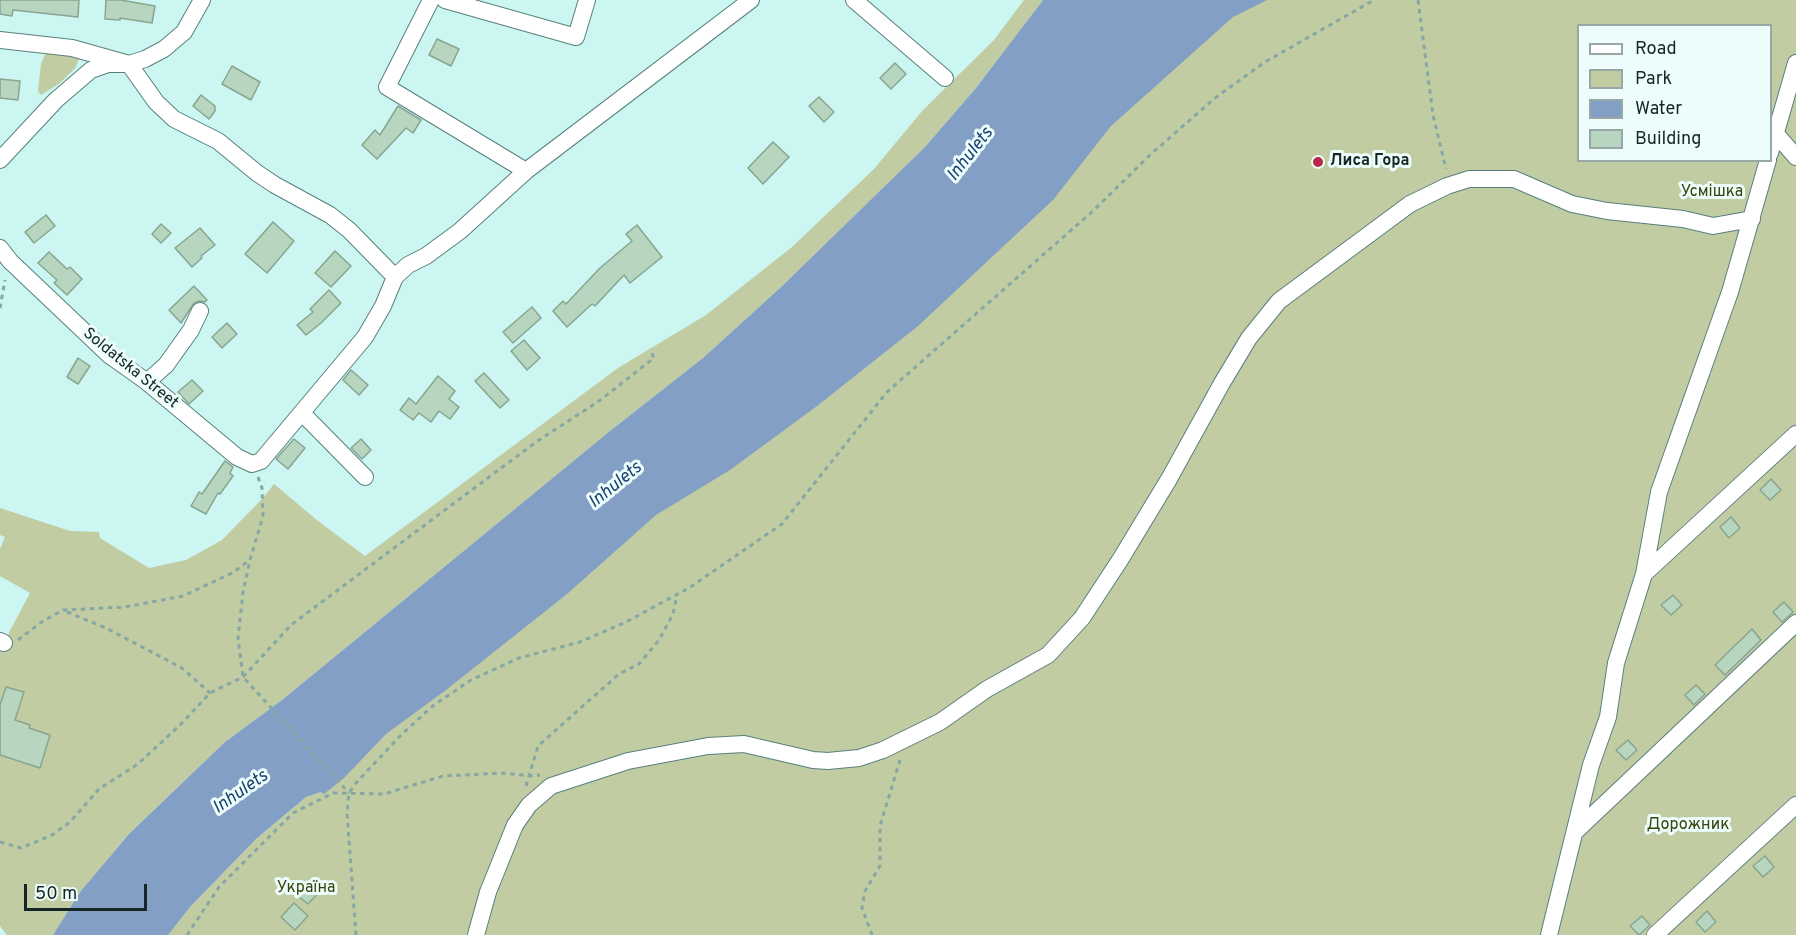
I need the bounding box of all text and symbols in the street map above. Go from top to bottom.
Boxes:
legend [1577,24,1772,162]
text: Road [1635,38,1677,61]
text: Park [1635,68,1672,91]
text: Water [1635,98,1682,121]
water label: Inhulets [943,124,999,186]
text: Building [1635,128,1701,151]
place label: Лиса Гора [1330,152,1409,172]
marker: Лиса Гора [1311,155,1325,169]
park label: Усмішка [1681,183,1743,203]
street label: Soldatska Street [78,325,182,413]
water label: Inhulets [585,458,647,514]
water label: Inhulets [209,766,273,820]
park label: Дорожник [1647,816,1729,836]
scale bar [27,872,150,910]
park label: Україна [277,879,335,899]
text: 50 m [35,883,77,906]

